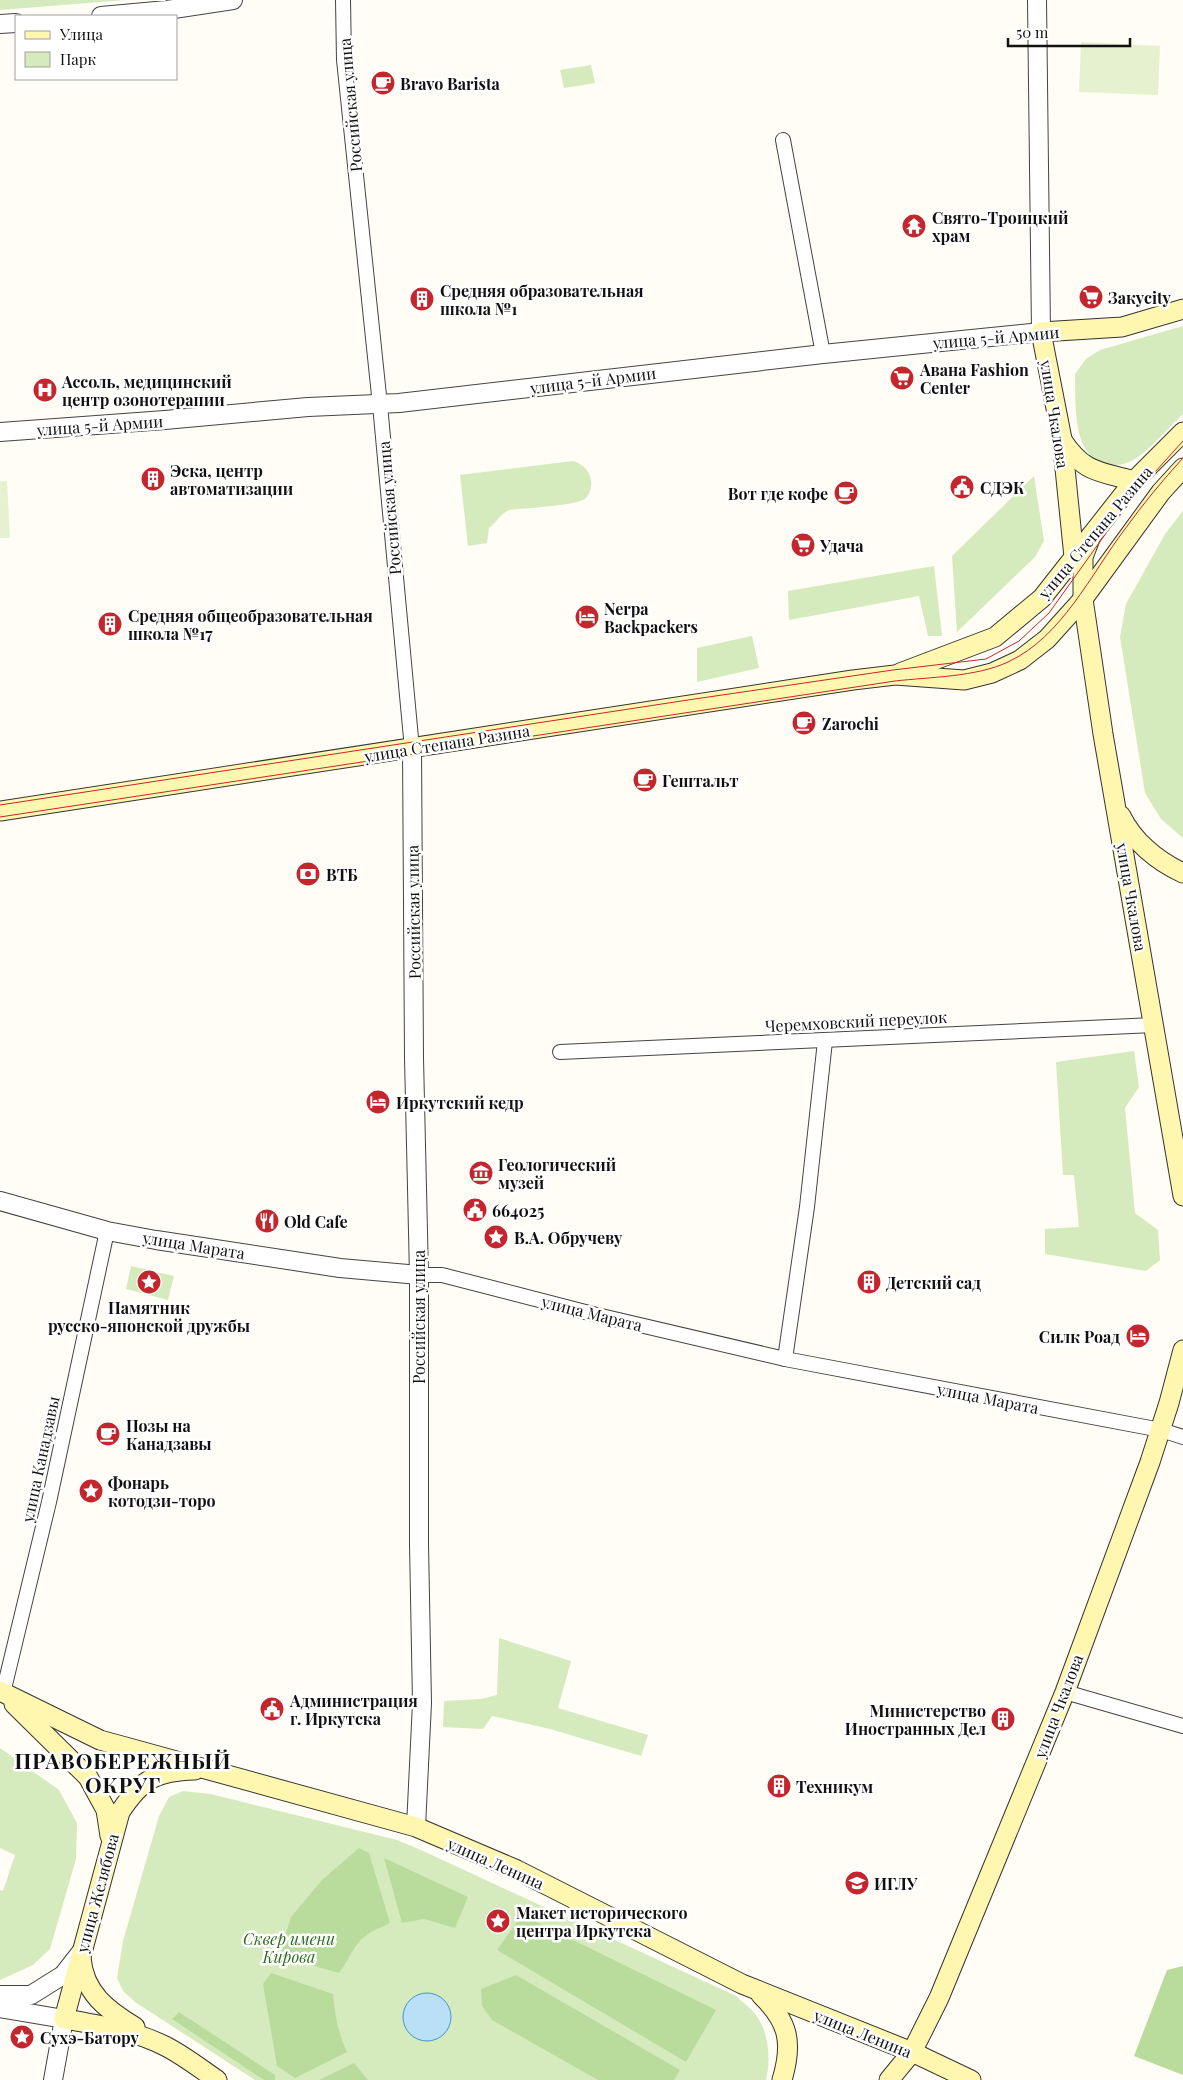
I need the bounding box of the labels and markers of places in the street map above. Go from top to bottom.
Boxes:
cafe icon: Bravo Barista [370,70,396,96]
place label: Bravo Barista [400,73,501,94]
place label: Свято-Троицкий храм [932,207,1069,246]
temple icon: Свято-Троицкий храм [901,213,927,239]
place label: Средняя образовательная школа №1 [440,280,644,319]
supermarket icon: Закуcity [1078,284,1104,310]
building icon: Средняя образовательная школа №1 [409,286,435,312]
place label: Закуcity [1108,287,1172,308]
place label: Авана Fashion Center [919,359,1029,398]
supermarket icon: Авана Fashion Center [889,365,915,391]
place label: Ассоль, медицинский центр озонотерапии [61,371,232,410]
hospital icon: Ассоль, медицинский центр озонотерапии [32,377,58,403]
place label: Эска, центр автоматизации [170,460,294,499]
building icon: Эска, центр автоматизации [140,466,166,492]
public building icon: СДЭК [949,474,975,500]
place label: СДЭК [980,477,1025,498]
cafe icon: Вот где кофе [833,480,859,506]
place label: Вот где кофе [728,483,828,504]
supermarket icon: Удача [790,532,816,558]
place label: Удача [819,535,864,556]
place label: Nerpa Backpackers [604,598,698,637]
hotel icon: Nerpa Backpackers [574,604,600,630]
place label: Средняя общеобразовательная школа №17 [128,605,373,644]
building icon: Средняя общеобразовательная школа №17 [97,611,123,637]
cafe icon: Zarochi [791,710,817,736]
place label: Zarochi [822,713,879,734]
cafe icon: Гештальт [632,767,658,793]
place label: Гештальт [662,770,739,791]
bank icon: ВТБ [295,861,321,887]
place label: ВТБ [326,864,358,885]
hotel icon: Иркутский кедр [365,1089,391,1115]
place label: Иркутский кедр [396,1092,524,1113]
place label: Геологический музей [498,1154,617,1193]
museum icon: Геологический музей [468,1160,494,1186]
public building icon: 664025 [462,1197,488,1223]
place label: 664025 [492,1200,544,1221]
restaurant icon: Old Cafe [254,1208,280,1234]
place label: Old Cafe [284,1211,348,1232]
place icon: В.А. Обручеву [483,1224,509,1250]
place label: В.А. Обручеву [514,1227,623,1248]
place icon: Памятник русско-японской дружбы [136,1269,162,1295]
building icon: Детский сад [856,1269,882,1295]
place label: Детский сад [886,1272,981,1293]
place label: Памятник русско-японской дружбы [48,1297,250,1336]
hotel icon: Силк Роад [1125,1323,1151,1349]
place label: Силк Роад [1039,1326,1120,1347]
place label: Позы на Канадзавы [126,1415,212,1454]
cafe icon: Позы на Канадзавы [95,1421,121,1447]
place label: Фонарь котодзи-торо [108,1472,216,1511]
place icon: Фонарь котодзи-торо [78,1478,104,1504]
place label: Администрация г. Иркутска [289,1690,418,1729]
public building icon: Администрация г. Иркутска [259,1696,285,1722]
place label: Министерство Иностранных Дел [845,1700,986,1739]
building icon: Министерство Иностранных Дел [990,1706,1016,1732]
building icon: Техникум [766,1773,792,1799]
place label: Техникум [796,1776,873,1797]
school or university icon: ИГЛУ [844,1870,870,1896]
place label: ИГЛУ [874,1873,918,1894]
place label: Макет исторического центра Иркутска [516,1902,687,1941]
place icon: Макет исторического центра Иркутска [485,1908,511,1934]
place icon: Сухэ-Батору [9,2024,35,2050]
place label: Сухэ-Батору [40,2027,139,2048]

